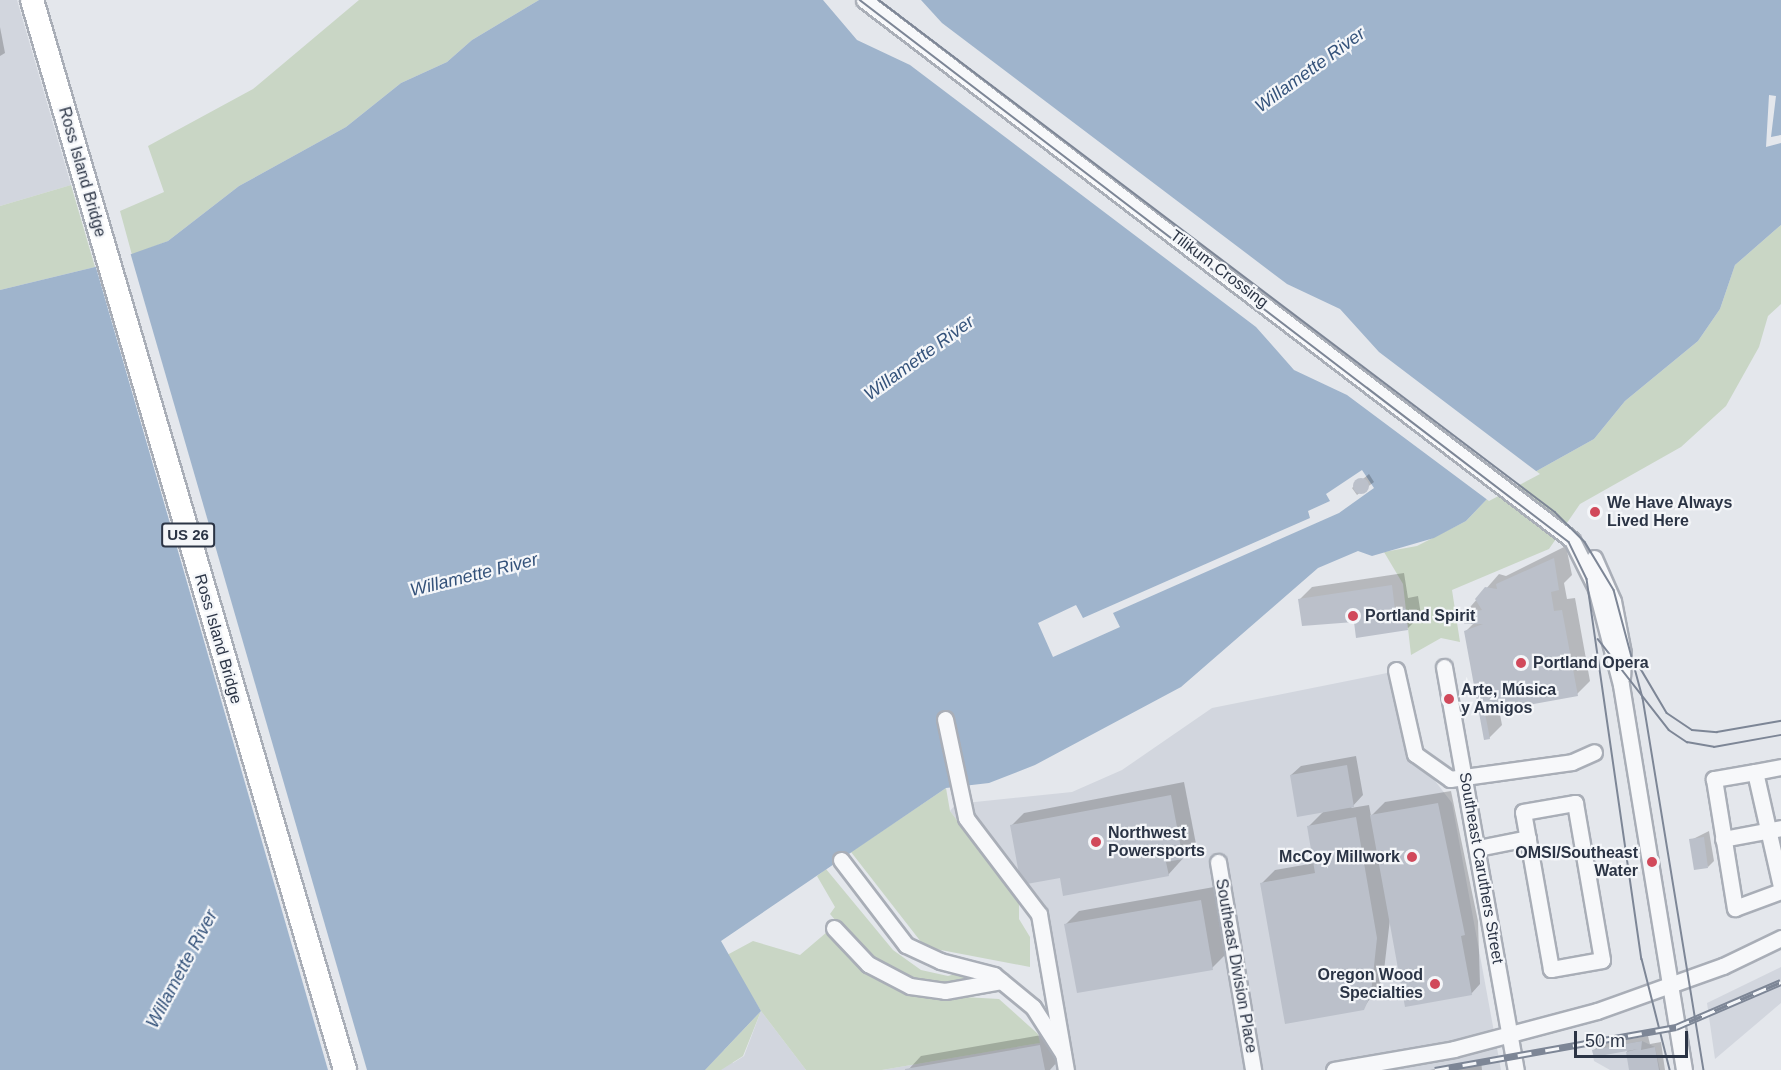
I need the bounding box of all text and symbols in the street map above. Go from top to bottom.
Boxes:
water label: Willamette River [1251,23,1369,117]
street label: Ross Island Bridge [54,105,110,239]
street label: Tilikum Crossing [1166,226,1272,312]
water label: Willamette River [860,311,978,405]
place label: We Have Always Lived Here [1607,493,1733,531]
marker: We Have Always Lived Here [1588,505,1602,519]
road number: US 26 [161,523,215,547]
water label: Willamette River [408,549,540,601]
street label: Ross Island Bridge [190,572,246,706]
place label: Portland Spirit [1365,606,1475,626]
marker: Portland Spirit [1346,609,1360,623]
place label: Portland Opera [1533,653,1649,673]
marker: Portland Opera [1514,656,1528,670]
place label: Arte, Música y Amigos [1461,680,1556,718]
marker: Arte, Música y Amigos [1442,692,1456,706]
street label: Southeast Caruthers Street [1455,771,1507,965]
place label: Northwest Powersports [1108,823,1205,861]
marker: Northwest Powersports [1089,835,1103,849]
place label: OMSI/Southeast Water [1515,843,1638,881]
place label: McCoy Millwork [1279,847,1400,867]
marker: McCoy Millwork [1405,850,1419,864]
marker: OMSI/Southeast Water [1643,853,1661,871]
street label: Southeast Division Place [1211,877,1261,1055]
water label: Willamette River [142,906,222,1032]
place label: Oregon Wood Specialties [1318,965,1423,1003]
marker: Oregon Wood Specialties [1428,977,1442,991]
scale bar [1577,1019,1691,1057]
text: 50 m [1585,1031,1625,1051]

